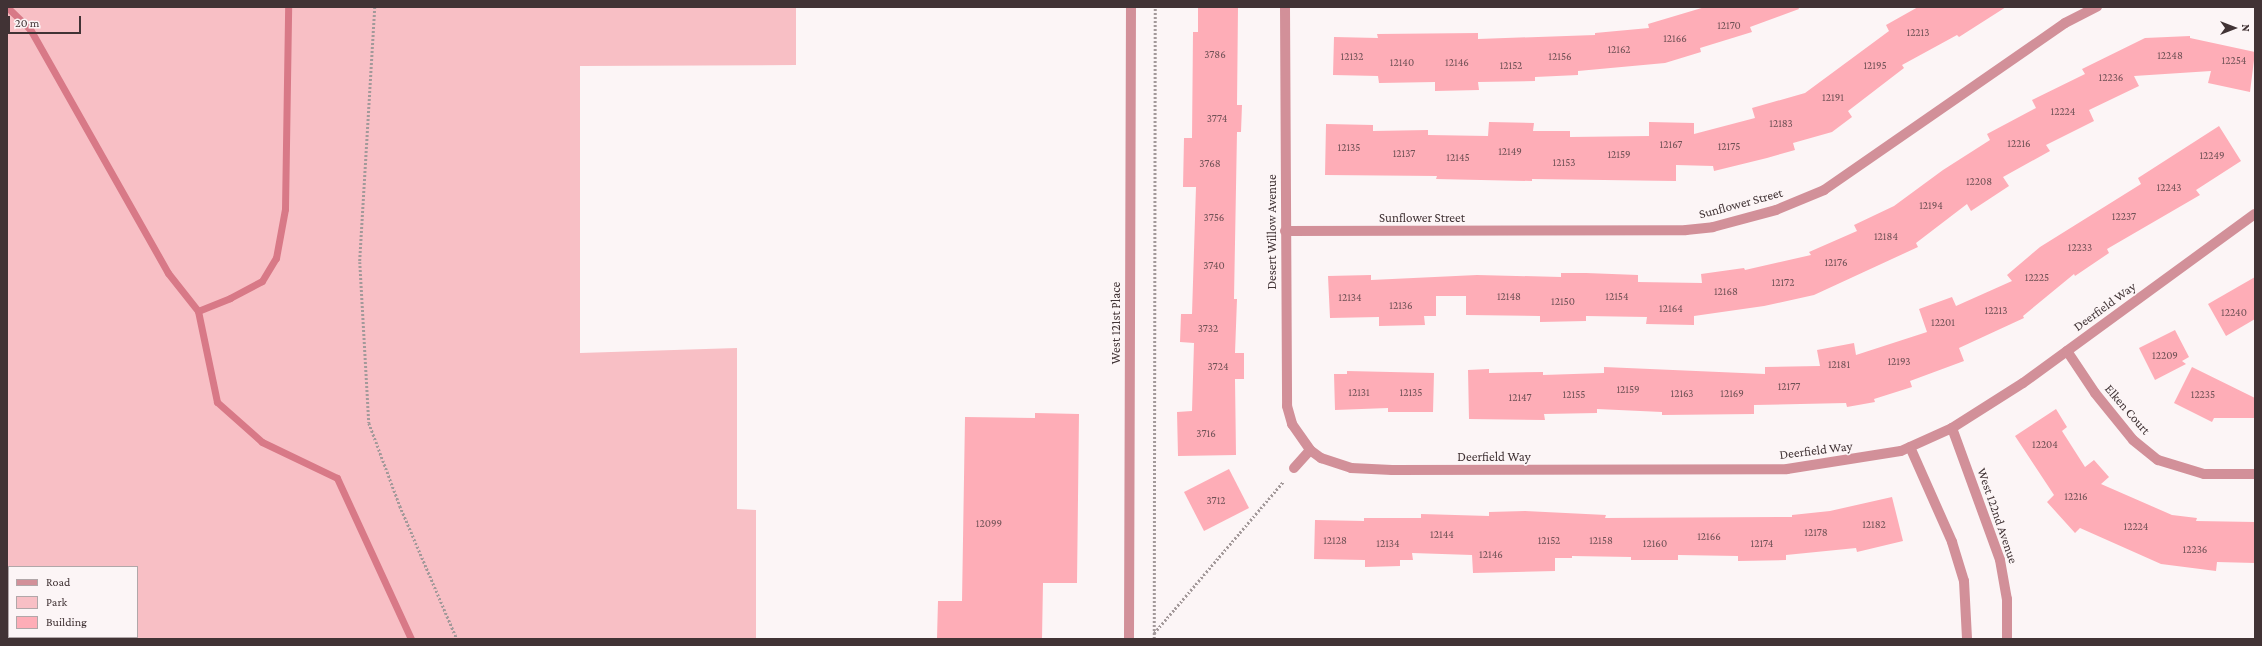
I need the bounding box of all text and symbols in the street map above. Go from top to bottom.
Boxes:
scale bar [10,8,83,34]
north arrow [2214,8,2254,48]
text: 20 m [15,16,39,30]
house number: 12170 [1717,18,1741,32]
text: N [2240,24,2252,32]
house number: 12213 [1907,25,1929,39]
house number: 12166 [1663,31,1687,45]
house number: 12162 [1607,42,1631,56]
house number: 3786 [1204,47,1226,61]
house number: 12248 [2157,48,2183,62]
house number: 12132 [1341,49,1363,63]
house number: 12156 [1548,49,1572,63]
house number: 12254 [2222,53,2246,67]
house number: 12140 [1390,55,1414,69]
house number: 12146 [1445,55,1469,69]
house number: 12152 [1500,58,1522,72]
house number: 12195 [1863,58,1887,72]
house number: 12236 [2099,70,2123,84]
house number: 12191 [1822,90,1844,104]
house number: 12224 [2051,104,2075,118]
house number: 3774 [1207,111,1227,125]
house number: 12183 [1769,116,1793,130]
house number: 12216 [2007,136,2031,150]
house number: 12167 [1660,137,1682,151]
house number: 12175 [1718,139,1740,153]
house number: 12135 [1338,140,1360,154]
house number: 12149 [1498,144,1522,158]
house number: 12137 [1393,146,1415,160]
house number: 12159 [1607,147,1631,161]
house number: 12249 [2199,148,2225,162]
house number: 12145 [1446,150,1470,164]
house number: 12153 [1553,155,1575,169]
house number: 3768 [1199,156,1221,170]
street label: Desert Willow Avenue [1264,174,1280,290]
house number: 12208 [1966,174,1992,188]
house number: 12243 [2157,180,2181,194]
street label: Sunflower Street [1697,185,1785,223]
house number: 12194 [1919,198,1943,212]
house number: 12237 [2112,209,2136,223]
house number: 3756 [1204,210,1224,224]
street label: Sunflower Street [1379,210,1465,226]
house number: 12184 [1874,229,1898,243]
house number: 12233 [2068,240,2092,254]
house number: 12176 [1824,255,1848,269]
house number: 3740 [1203,258,1225,272]
house number: 12225 [2025,270,2049,284]
house number: 12172 [1772,275,1794,289]
street label: Deerfield Way [2071,279,2139,335]
street label: West 121st Place [1108,282,1124,364]
house number: 12168 [1714,284,1738,298]
house number: 12148 [1497,289,1521,303]
house number: 12154 [1605,289,1629,303]
house number: 12134 [1338,290,1362,304]
house number: 12150 [1551,294,1575,308]
house number: 12136 [1389,298,1413,312]
house number: 12164 [1659,301,1683,315]
house number: 12213 [1985,303,2007,317]
house number: 12240 [2221,305,2247,319]
house number: 12201 [1931,315,1955,329]
house number: 3732 [1198,321,1218,335]
house number: 12209 [2152,348,2178,362]
house number: 12193 [1887,354,1911,368]
house number: 12181 [1828,357,1850,371]
house number: 3724 [1207,359,1229,373]
house number: 12177 [1778,379,1800,393]
house number: 12159 [1616,382,1640,396]
street label: Elken Court [2101,382,2153,438]
house number: 12131 [1348,385,1370,399]
house number: 12135 [1400,385,1422,399]
house number: 12163 [1671,386,1693,400]
house number: 12169 [1720,386,1744,400]
house number: 12155 [1563,387,1585,401]
house number: 12235 [2191,387,2215,401]
house number: 12147 [1509,390,1531,404]
house number: 3716 [1196,426,1216,440]
house number: 12204 [2032,437,2058,451]
street label: Deerfield Way [1779,439,1853,463]
street label: Deerfield Way [1457,449,1531,465]
street label: West 122nd Avenue [1973,466,2021,566]
house number: 12216 [2064,489,2088,503]
house number: 3712 [1206,493,1226,507]
house number: 12099 [976,516,1002,530]
house number: 12182 [1862,517,1886,531]
house number: 12224 [2124,519,2148,533]
house number: 12178 [1804,525,1828,539]
house number: 12144 [1430,527,1454,541]
house number: 12166 [1697,529,1721,543]
house number: 12128 [1323,533,1347,547]
house number: 12152 [1538,533,1560,547]
house number: 12158 [1589,533,1613,547]
house number: 12134 [1376,536,1400,550]
house number: 12160 [1643,536,1667,550]
house number: 12174 [1751,536,1773,550]
house number: 12236 [2183,542,2207,556]
house number: 12146 [1479,547,1503,561]
legend [8,566,138,638]
text: Road [46,575,70,589]
text: Park [46,595,67,609]
text: Building [46,615,87,629]

